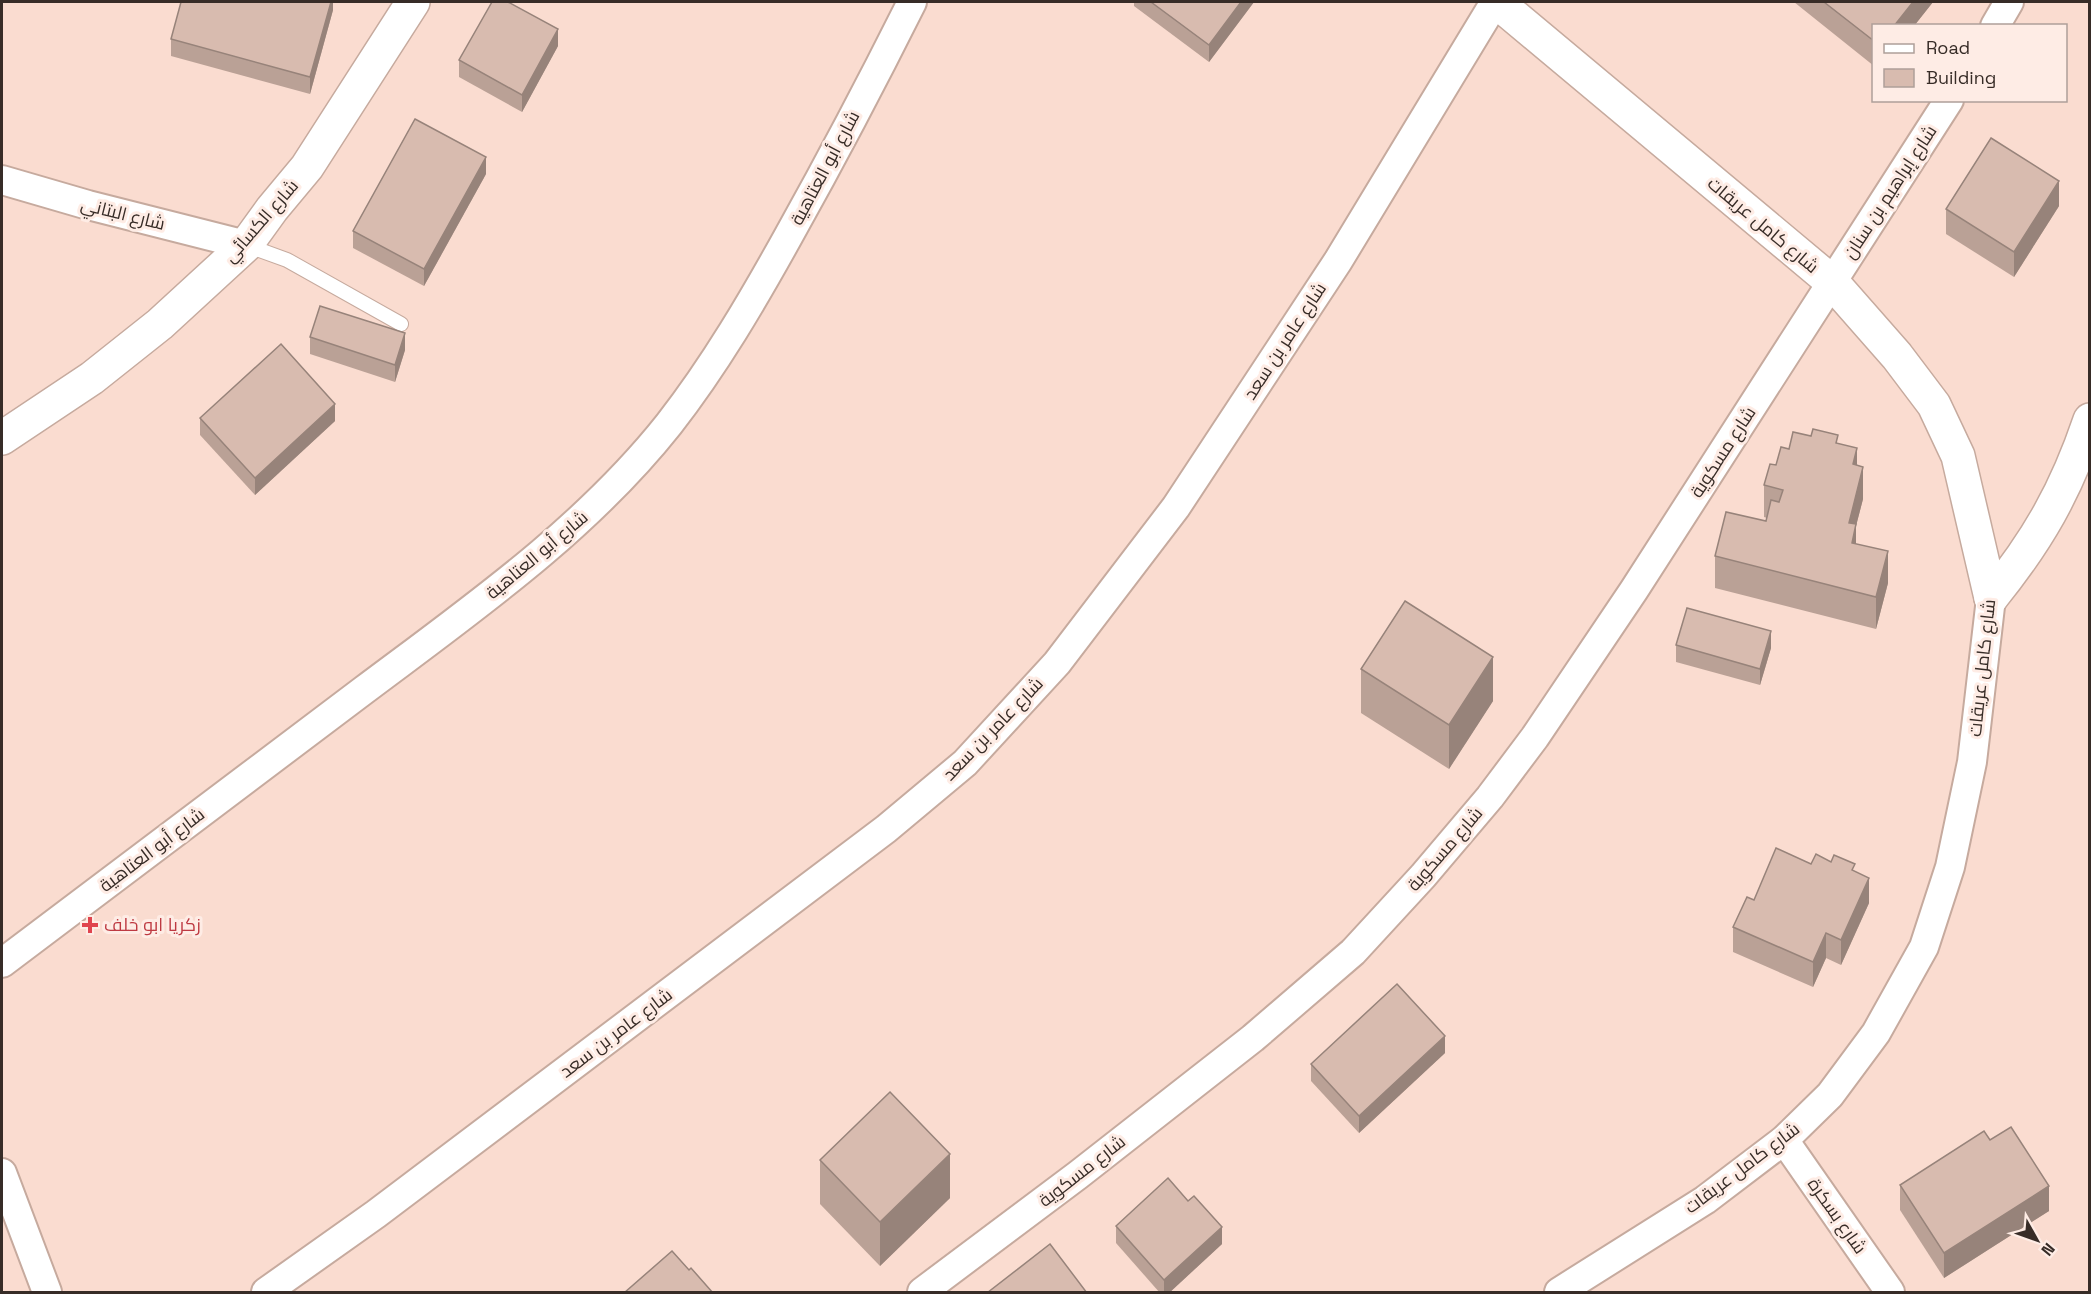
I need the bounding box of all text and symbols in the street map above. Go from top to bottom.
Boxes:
legend [1872,24,2067,102]
text: Road [1926,36,1970,59]
text: Building [1926,66,1996,89]
street label: شارع أبو العتاهية [785,107,865,229]
street label: شارع إبراهيم بن سنان [1838,120,1942,264]
street label: شارع كامل عريقات [1702,171,1824,279]
street label: شارع الكسائي [218,174,305,269]
street label: شارع البتاني [78,192,168,238]
street label: شارع عامر بن سعد [1238,278,1332,404]
street label: شارع مسكوية [1685,402,1761,502]
street label: شارع أبو العتاهية [481,505,593,605]
street label: شارع كامل عريقات [1963,598,2001,738]
street label: شارع عامر بن سعد [937,672,1049,786]
street label: شارع أبو العتاهية [94,802,210,898]
street label: شارع مسكوية [1402,802,1488,896]
place label: زكريا ابو خلف [104,913,201,936]
marker: زكريا ابو خلف [81,916,99,934]
street label: شارع عامر بن سعد [555,983,677,1083]
street label: شارع كامل عريقات [1680,1117,1804,1219]
street label: شارع مسكوية [1034,1130,1130,1212]
street label: شارع بسكرة [1802,1173,1872,1259]
north arrow [2007,1210,2067,1270]
text: N [2037,1238,2060,1260]

